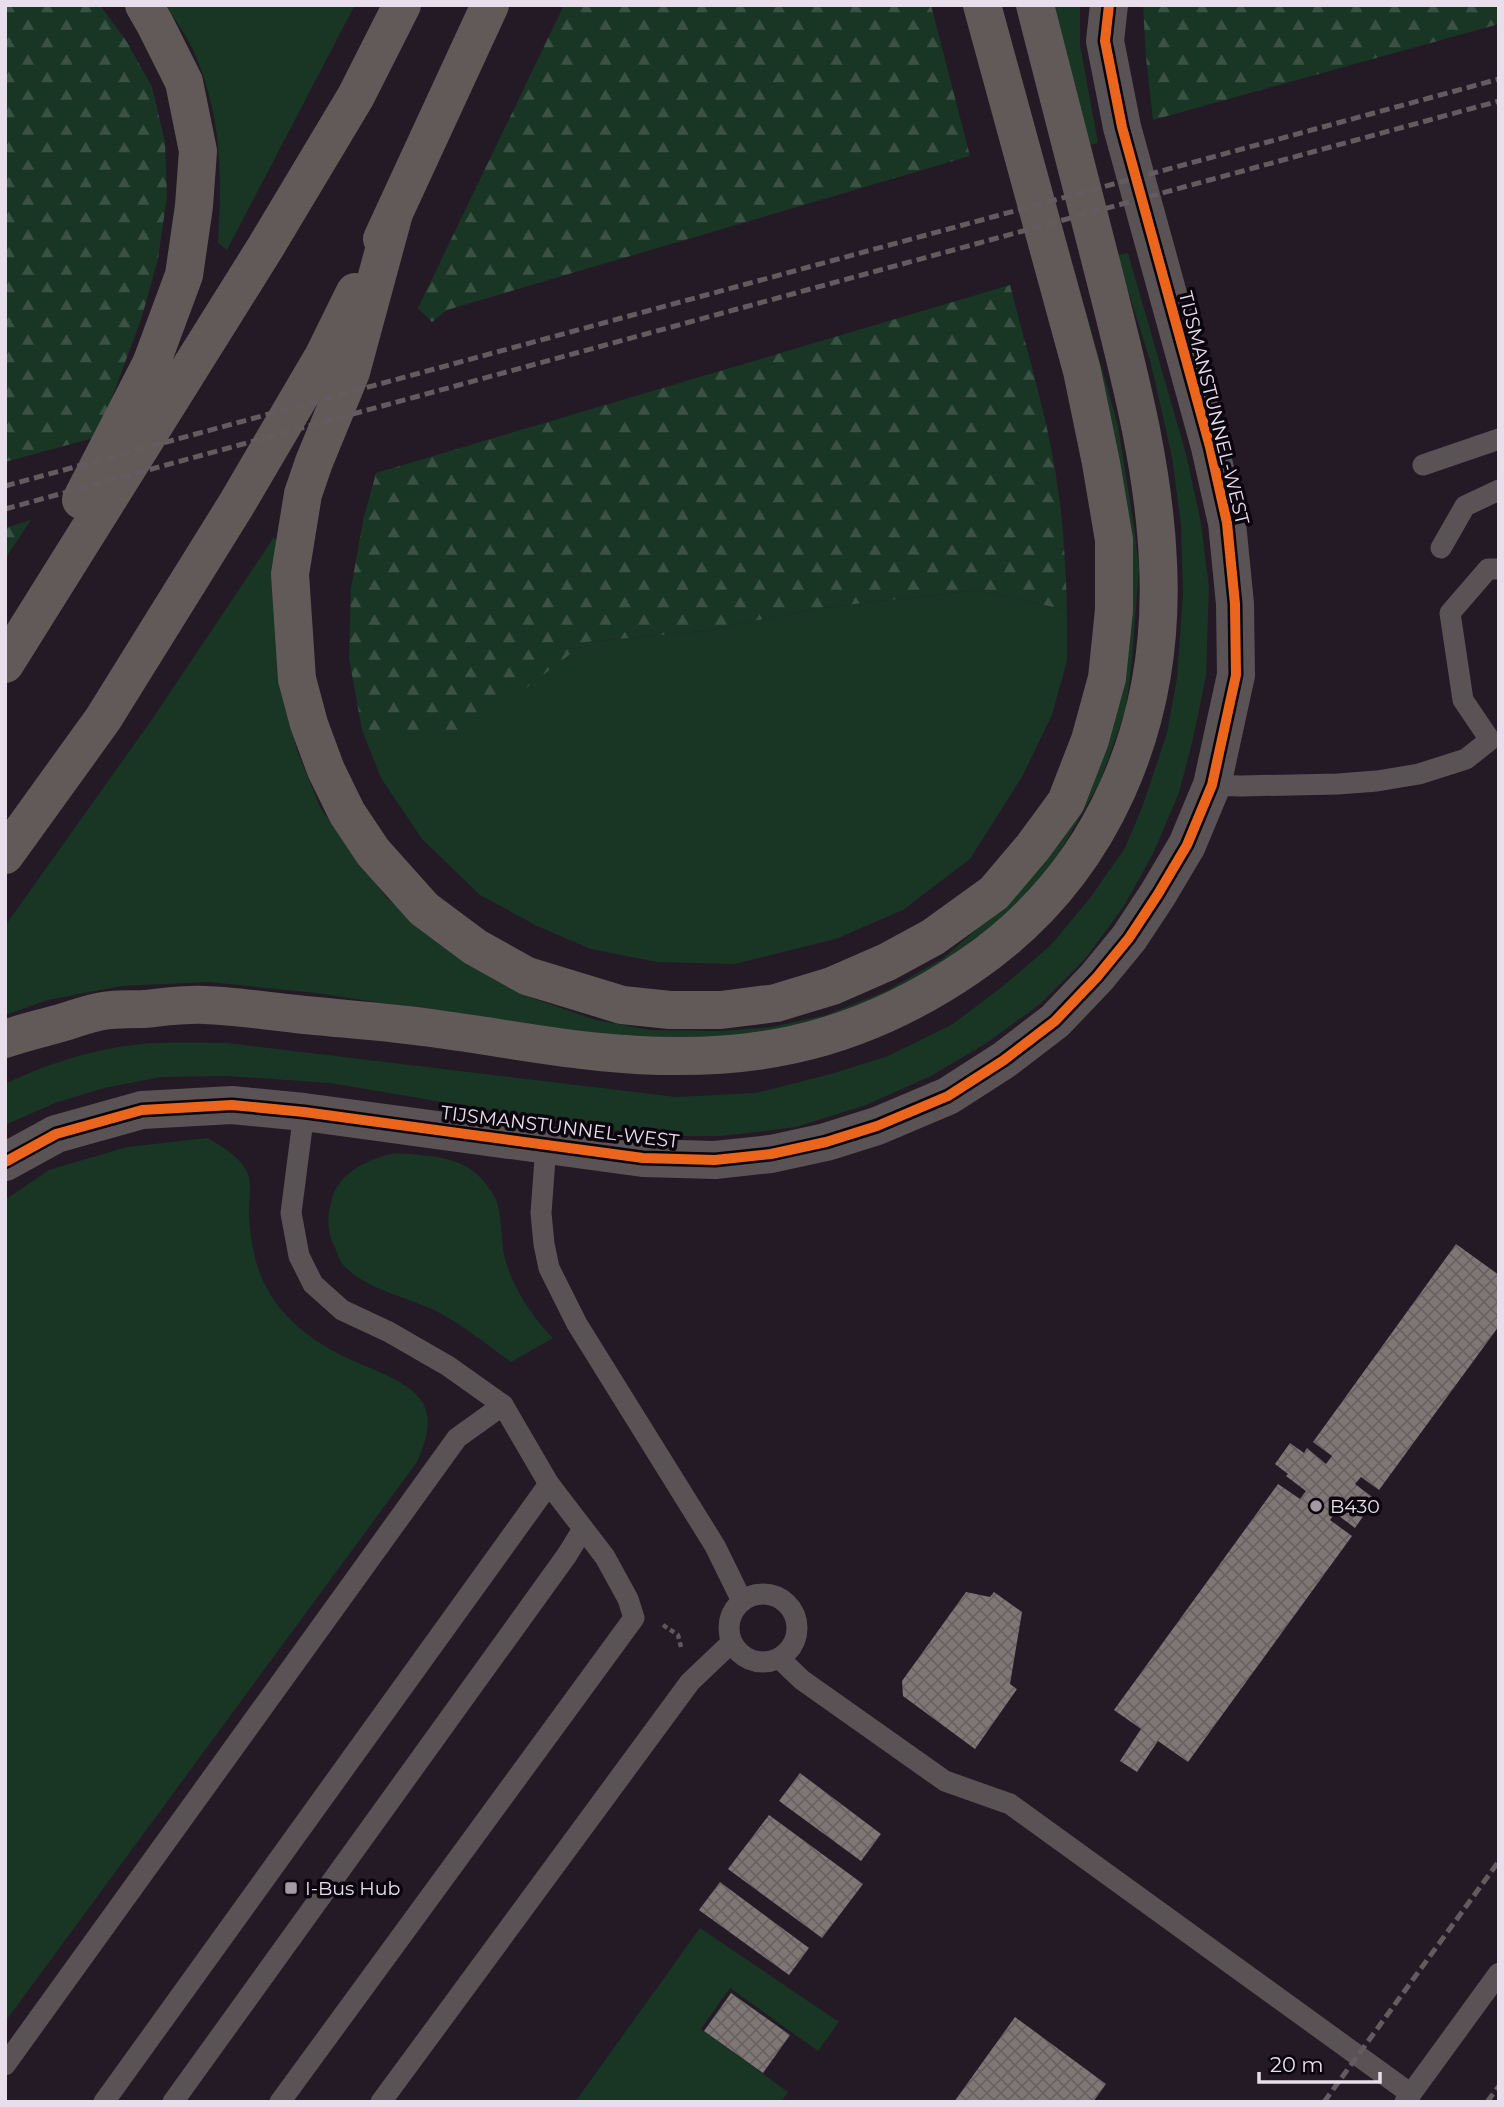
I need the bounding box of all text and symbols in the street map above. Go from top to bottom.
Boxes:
street label: TIJSMANSTUNNEL-WEST [1174,289,1254,527]
street label: TIJSMANSTUNNEL-WEST [440,1101,680,1153]
place label: B430 [1330,1495,1380,1518]
marker: B430 [1308,1498,1324,1514]
place label: I-Bus Hub [305,1877,401,1900]
marker: I-Bus Hub [283,1880,299,1896]
scale bar [1259,2040,1380,2084]
text: 20 m [1270,2052,1324,2077]

